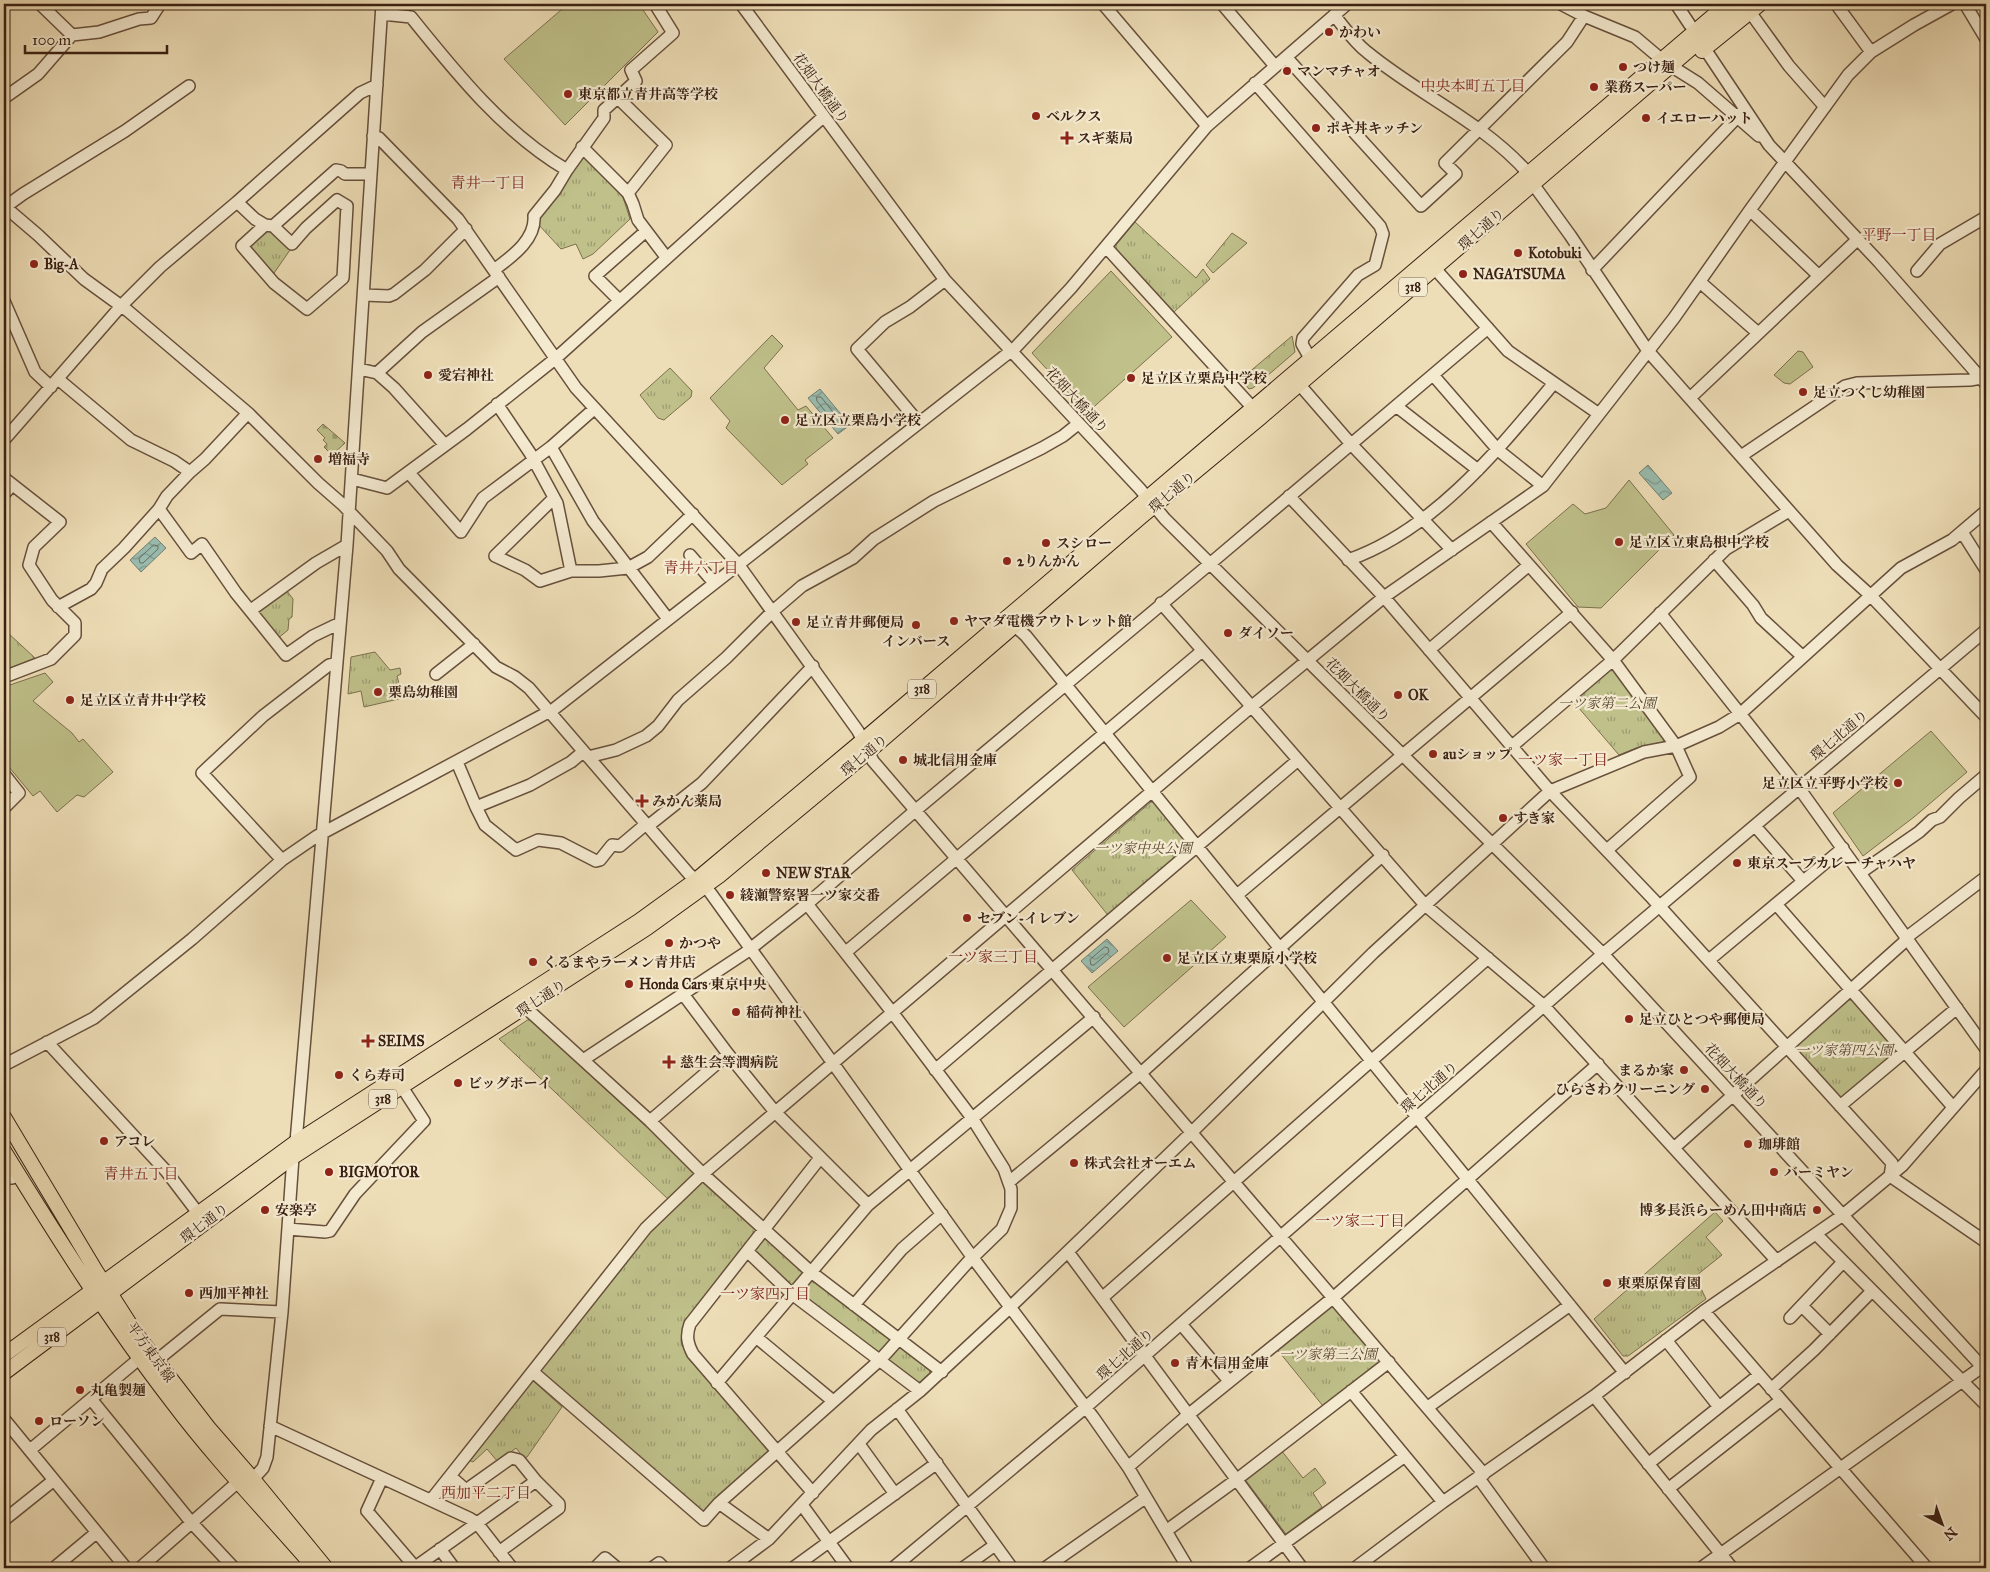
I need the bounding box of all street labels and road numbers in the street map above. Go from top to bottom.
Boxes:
street label: 花畑大橋通り [789,49,852,127]
street label: 環七通り [1455,205,1508,254]
road number: 318 [1399,278,1427,296]
street label: 花畑大橋通り [1042,364,1111,437]
street label: 環七通り [1145,468,1199,517]
street label: 花畑大橋通り [1322,655,1393,726]
road number: 318 [908,680,936,699]
street label: 環七北通り [1807,706,1872,764]
street label: 環七通り [837,731,891,780]
street label: 環七通り [513,976,569,1021]
street label: 花畑大橋通り [1701,1040,1770,1113]
street label: 環七北通り [1397,1058,1461,1117]
road number: 318 [369,1090,397,1108]
street label: 環七通り [177,1200,232,1247]
street label: 平方東京線 [123,1319,178,1386]
street label: 環七北通り [1093,1325,1157,1384]
road number: 318 [38,1328,66,1346]

